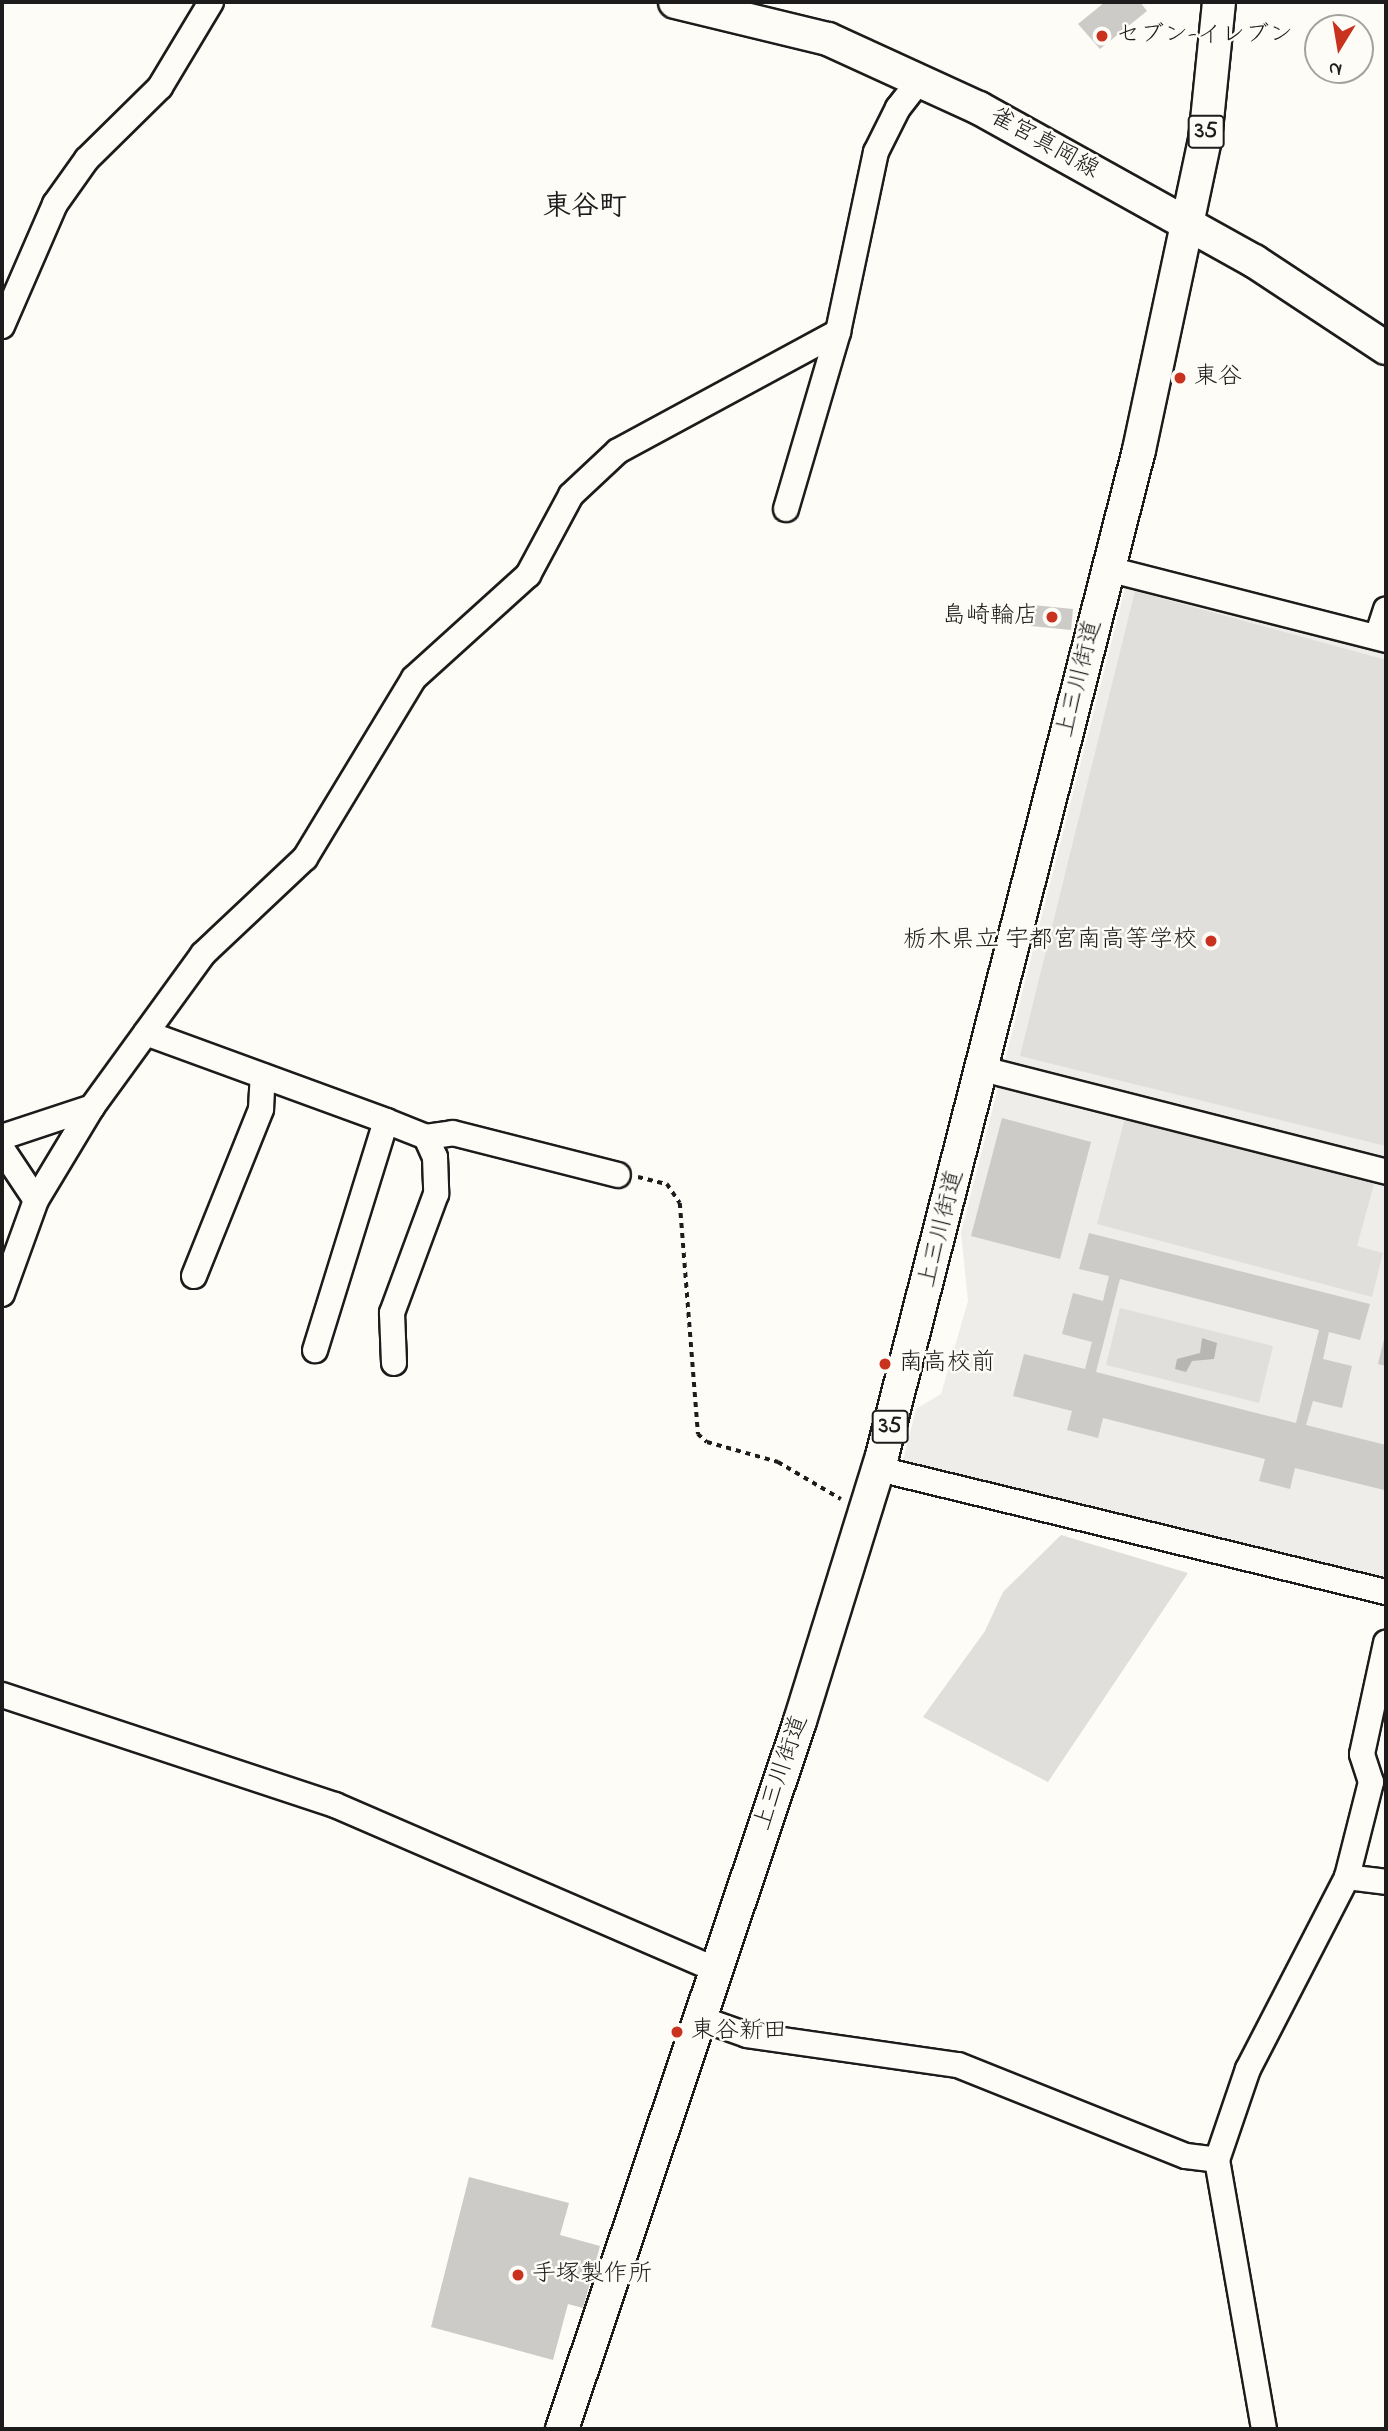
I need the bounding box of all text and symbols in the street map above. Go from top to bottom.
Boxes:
north arrow [1304,14,1374,84]
place label: セブン-イレブン [1116,22,1293,50]
marker: セブン-イレブン [1094,28,1110,44]
text: N [1326,54,1344,83]
street label: 雀宮真岡線 [985,102,1103,186]
road number: 35 [1187,113,1225,152]
district label: 東谷町 [543,191,627,225]
place label: 東谷 [1194,364,1242,392]
marker: 東谷 [1172,370,1188,386]
place label: 島崎輪店 [942,603,1038,631]
marker: 島崎輪店 [1044,609,1060,625]
street label: 上三川街道 [1052,617,1108,741]
place label: 栃木県立 宇都宮南高等学校 [903,927,1197,955]
marker: 栃木県立 宇都宮南高等学校 [1203,933,1219,949]
street label: 上三川街道 [914,1167,970,1291]
place label: 南高校前 [899,1350,995,1378]
marker: 南高校前 [877,1356,893,1372]
road number: 35 [871,1408,909,1446]
street label: 上三川街道 [749,1712,815,1834]
place label: 東谷新田 [691,2018,787,2046]
marker: 東谷新田 [669,2024,685,2040]
place label: 手塚製作所 [532,2261,652,2289]
marker: 手塚製作所 [510,2267,526,2283]

